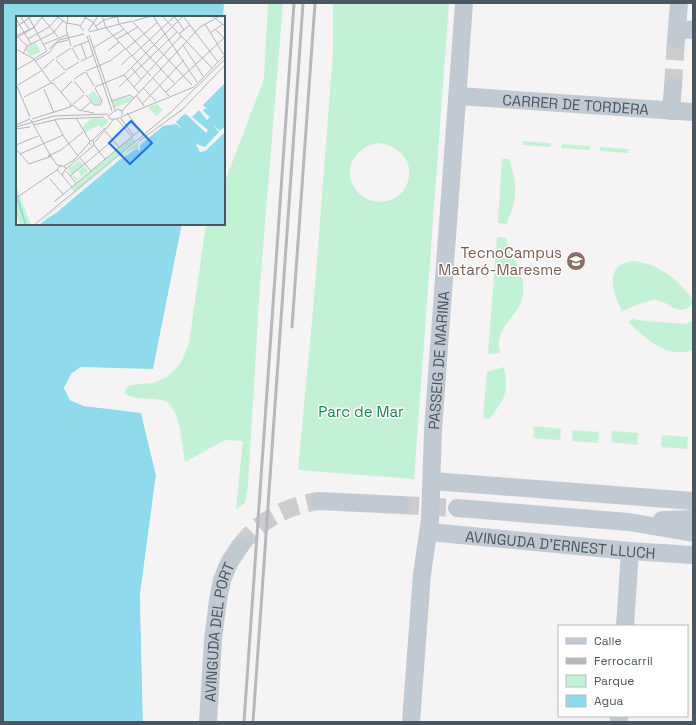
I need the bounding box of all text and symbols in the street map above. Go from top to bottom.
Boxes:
inset map [16,16,225,225]
street label: CARRER DE TORDERA [502,90,650,119]
place label: TecnoCampus Mataró-Maresme [438,243,562,279]
school or university icon: TecnoCampus Mataró-Maresme [565,250,587,272]
street label: PASSEIG DE MARINA [424,290,453,430]
park label: Parc de Mar [318,402,404,421]
street label: AVINGUDA D'ERNEST LLUCH [464,526,656,562]
street label: AVINGUDA DEL PORT [200,559,238,702]
legend [558,625,688,717]
text: Calle [594,633,622,649]
text: Ferrocarril [594,653,653,669]
text: Parque [594,673,634,689]
text: Agua [594,693,624,709]

